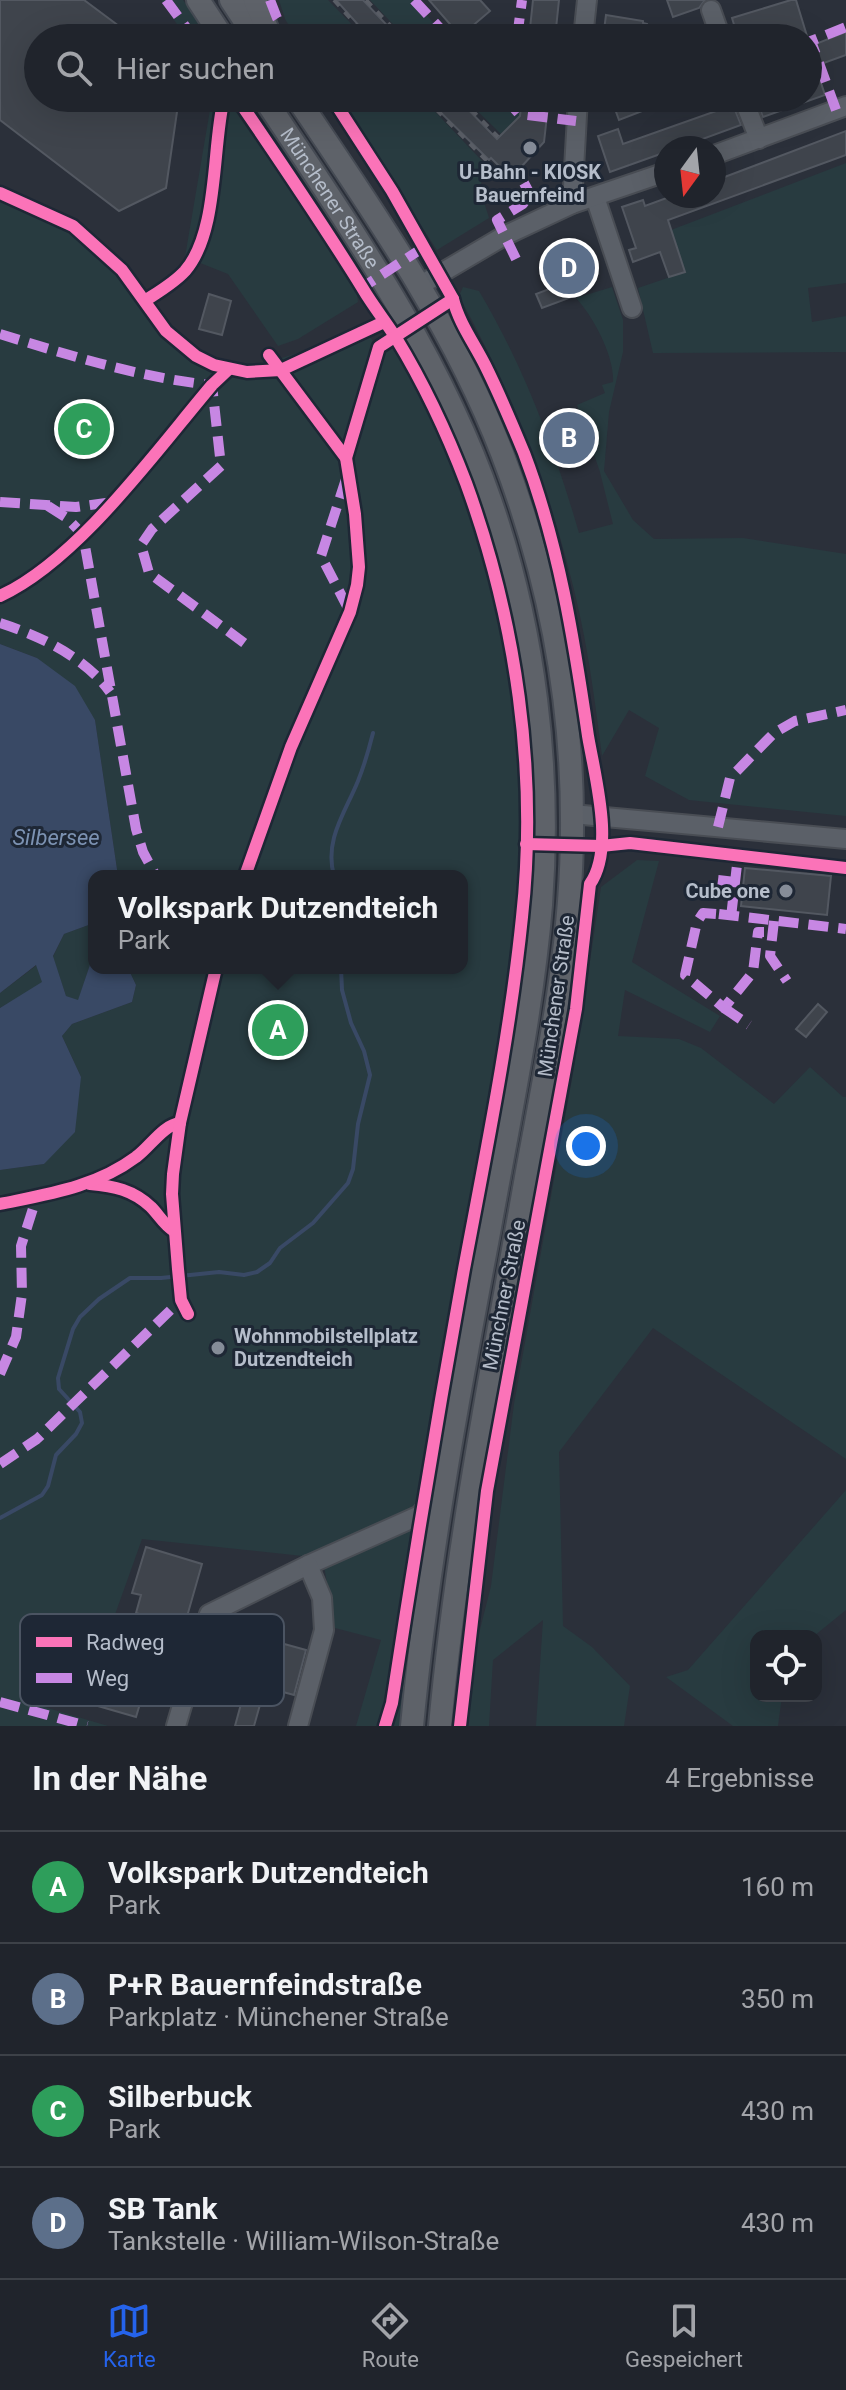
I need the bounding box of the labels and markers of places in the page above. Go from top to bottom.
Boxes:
marker: U-Bahn - KIOSK Bauernfeind [521,139,539,157]
place label: U-Bahn - KIOSK Bauernfeind [459,160,601,207]
pin: D [543,238,595,298]
pin: C [58,399,110,459]
pin: B [543,408,595,468]
place label: Cube one [685,879,770,903]
marker: Cube one [777,882,795,900]
pin: A [252,1000,304,1060]
place label: Wohnmobilstellplatz Dutzendteich [234,1324,418,1371]
marker: Wohnmobilstellplatz Dutzendteich [209,1339,227,1357]

